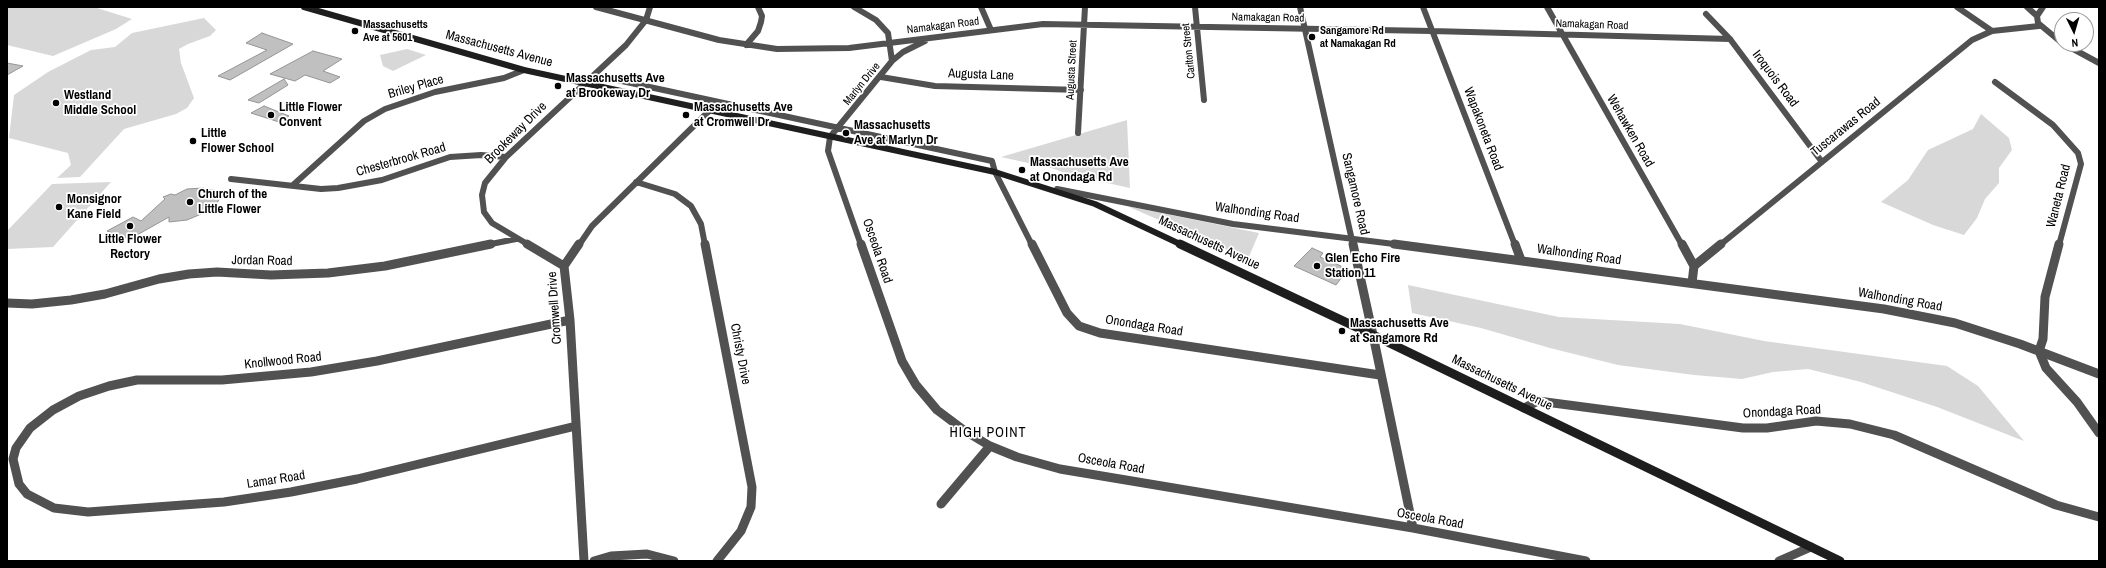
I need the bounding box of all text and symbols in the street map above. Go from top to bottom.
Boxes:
street label: Namakagan Road [1232,11,1304,25]
north arrow [2054,12,2094,52]
street label: Namakagan Road [906,15,980,37]
street label: Namakagan Road [1555,17,1629,33]
place label: Massachusetts Ave at 5601 [363,18,428,44]
street label: Carlton Street [1180,23,1198,79]
place label: Sangamore Rd at Namakagan Rd [1320,24,1396,50]
marker: Massachusetts Ave at 5601 [350,26,360,36]
street label: Massachusetts Avenue [444,27,554,71]
marker: Sangamore Rd at Namakagan Rd [1307,32,1317,42]
text: N [2071,36,2079,50]
street label: Augusta Street [1064,40,1080,100]
street label: Iroquois Road [1749,48,1801,110]
street label: Marlyn Drive [841,60,883,108]
street label: Augusta Lane [948,66,1014,84]
place label: Massachusetts Ave at Brookeway Dr [566,71,665,102]
street label: Briley Place [387,72,445,102]
marker: Massachusetts Ave at Brookeway Dr [553,81,563,91]
street label: Wapakoneta Road [1460,85,1506,173]
place label: Westland Middle School [64,88,136,119]
street label: Wehawken Road [1603,92,1657,170]
street label: Tuscarawas Road [1808,94,1884,160]
marker: Westland Middle School [51,98,61,108]
street label: Brookeway Drive [482,99,550,167]
place label: Little Flower Convent [279,100,342,131]
place label: Massachusetts Ave at Cromwell Dr [694,100,793,131]
marker: Little Flower Convent [266,110,276,120]
marker: Massachusetts Ave at Cromwell Dr [681,110,691,120]
place label: Massachusetts Ave at Marlyn Dr [854,118,938,149]
place label: Little Flower School [201,126,274,157]
marker: Massachusetts Ave at Marlyn Dr [841,128,851,138]
marker: Little Flower School [188,136,198,146]
street label: Chesterbrook Road [354,140,448,180]
street label: Sangamore Road [1338,152,1372,236]
place label: Massachusetts Ave at Onondaga Rd [1030,155,1129,186]
street label: Waneta Road [2044,163,2074,229]
marker: Massachusetts Ave at Onondaga Rd [1017,165,1027,175]
place label: Church of the Little Flower [198,187,267,218]
place label: Monsignor Kane Field [67,192,121,223]
marker: Church of the Little Flower [185,197,195,207]
street label: Walhonding Road [1214,199,1300,227]
marker: Monsignor Kane Field [54,202,64,212]
street label: Massachusetts Avenue [1156,213,1262,273]
street label: Osceola Road [859,217,895,285]
marker: Little Flower Rectory [125,221,135,231]
place label: Little Flower Rectory [99,232,161,263]
street label: Walhonding Road [1536,241,1622,269]
place label: Glen Echo Fire Station 11 [1325,251,1400,282]
street label: Jordan Road [231,253,293,269]
marker: Glen Echo Fire Station 11 [1312,261,1322,271]
street label: Cromwell Drive [545,271,565,345]
street label: Walhonding Road [1857,285,1943,315]
street label: Onondaga Road [1104,312,1184,340]
place label: Massachusetts Ave at Sangamore Rd [1350,316,1449,347]
street label: Christy Drive [726,322,754,386]
marker: Massachusetts Ave at Sangamore Rd [1337,326,1347,336]
street label: Knollwood Road [244,349,322,373]
street label: Massachusetts Avenue [1449,352,1555,414]
street label: Onondaga Road [1743,402,1821,422]
district label: HIGH POINT [950,425,1026,441]
street label: Osceola Road [1076,450,1146,478]
street label: Lamar Road [246,468,306,492]
street label: Osceola Road [1395,505,1465,533]

